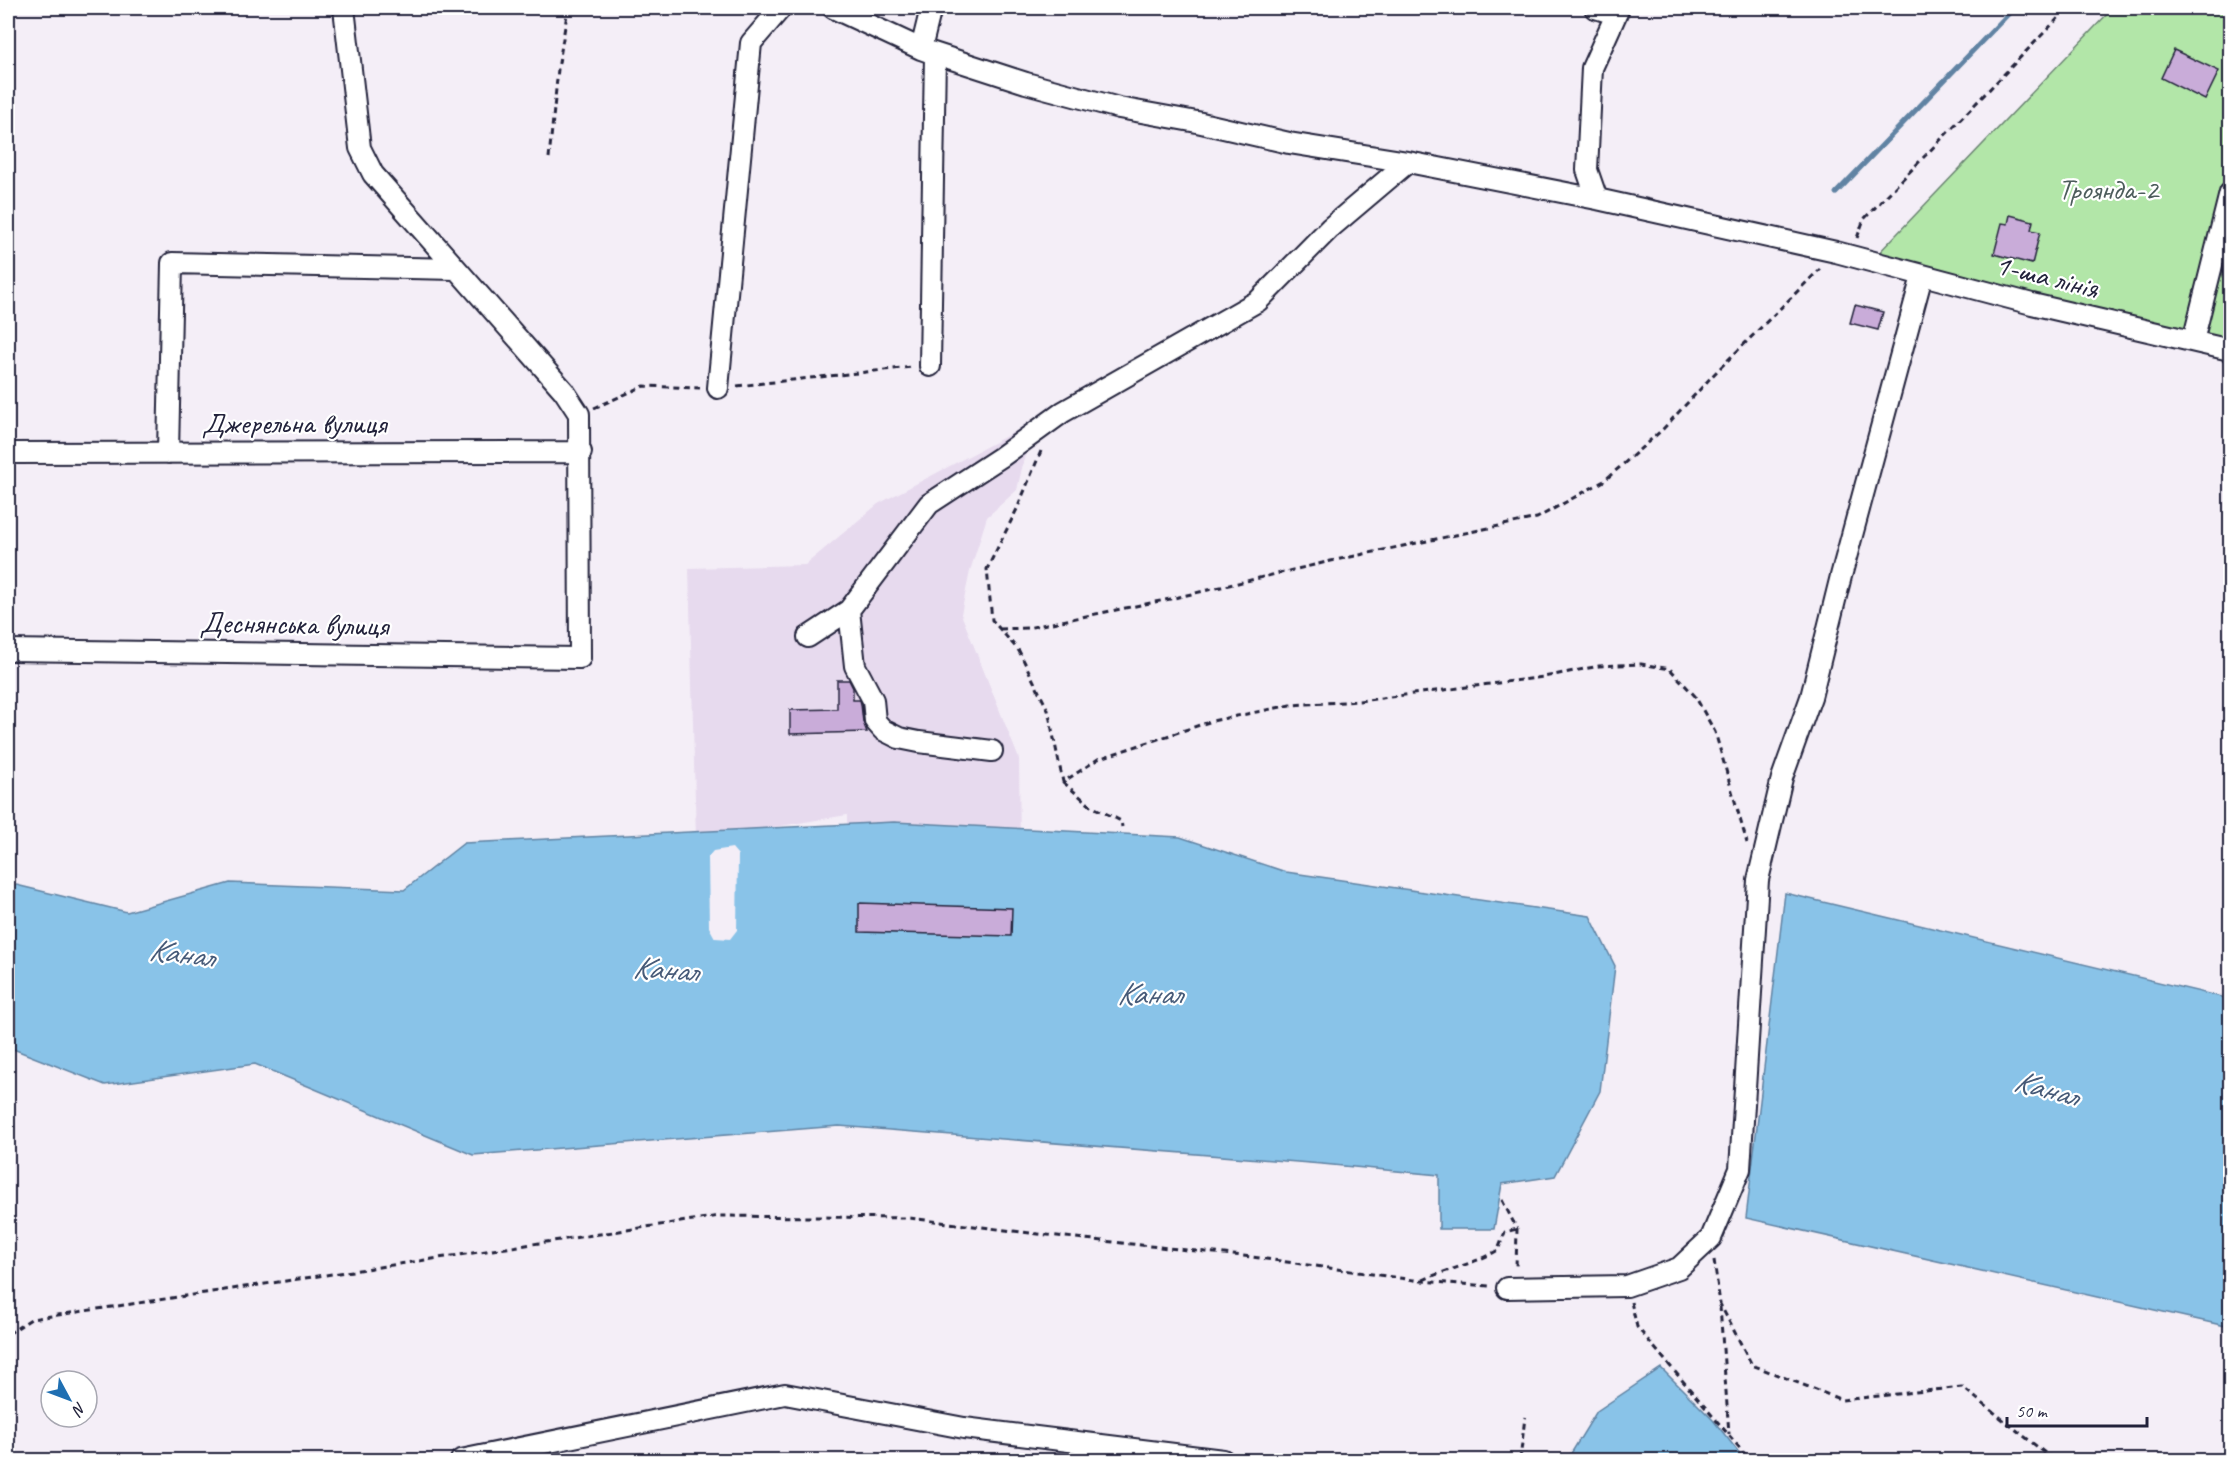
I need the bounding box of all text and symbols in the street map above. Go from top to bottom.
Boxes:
park label: Троянда-2 [2058,170,2161,208]
street label: 1-ша лінія [1992,245,2103,307]
street label: Джерельна вулиця [202,404,389,442]
street label: Деснянська вулиця [199,603,391,645]
water label: Канал [147,929,220,978]
water label: Канал [632,946,703,992]
water label: Канал [1117,973,1186,1014]
water label: Канал [2010,1060,2087,1117]
north arrow [39,1369,99,1429]
scale bar [2007,1390,2146,1428]
text: N [67,1398,90,1421]
text: 50 m [2016,1400,2049,1422]

